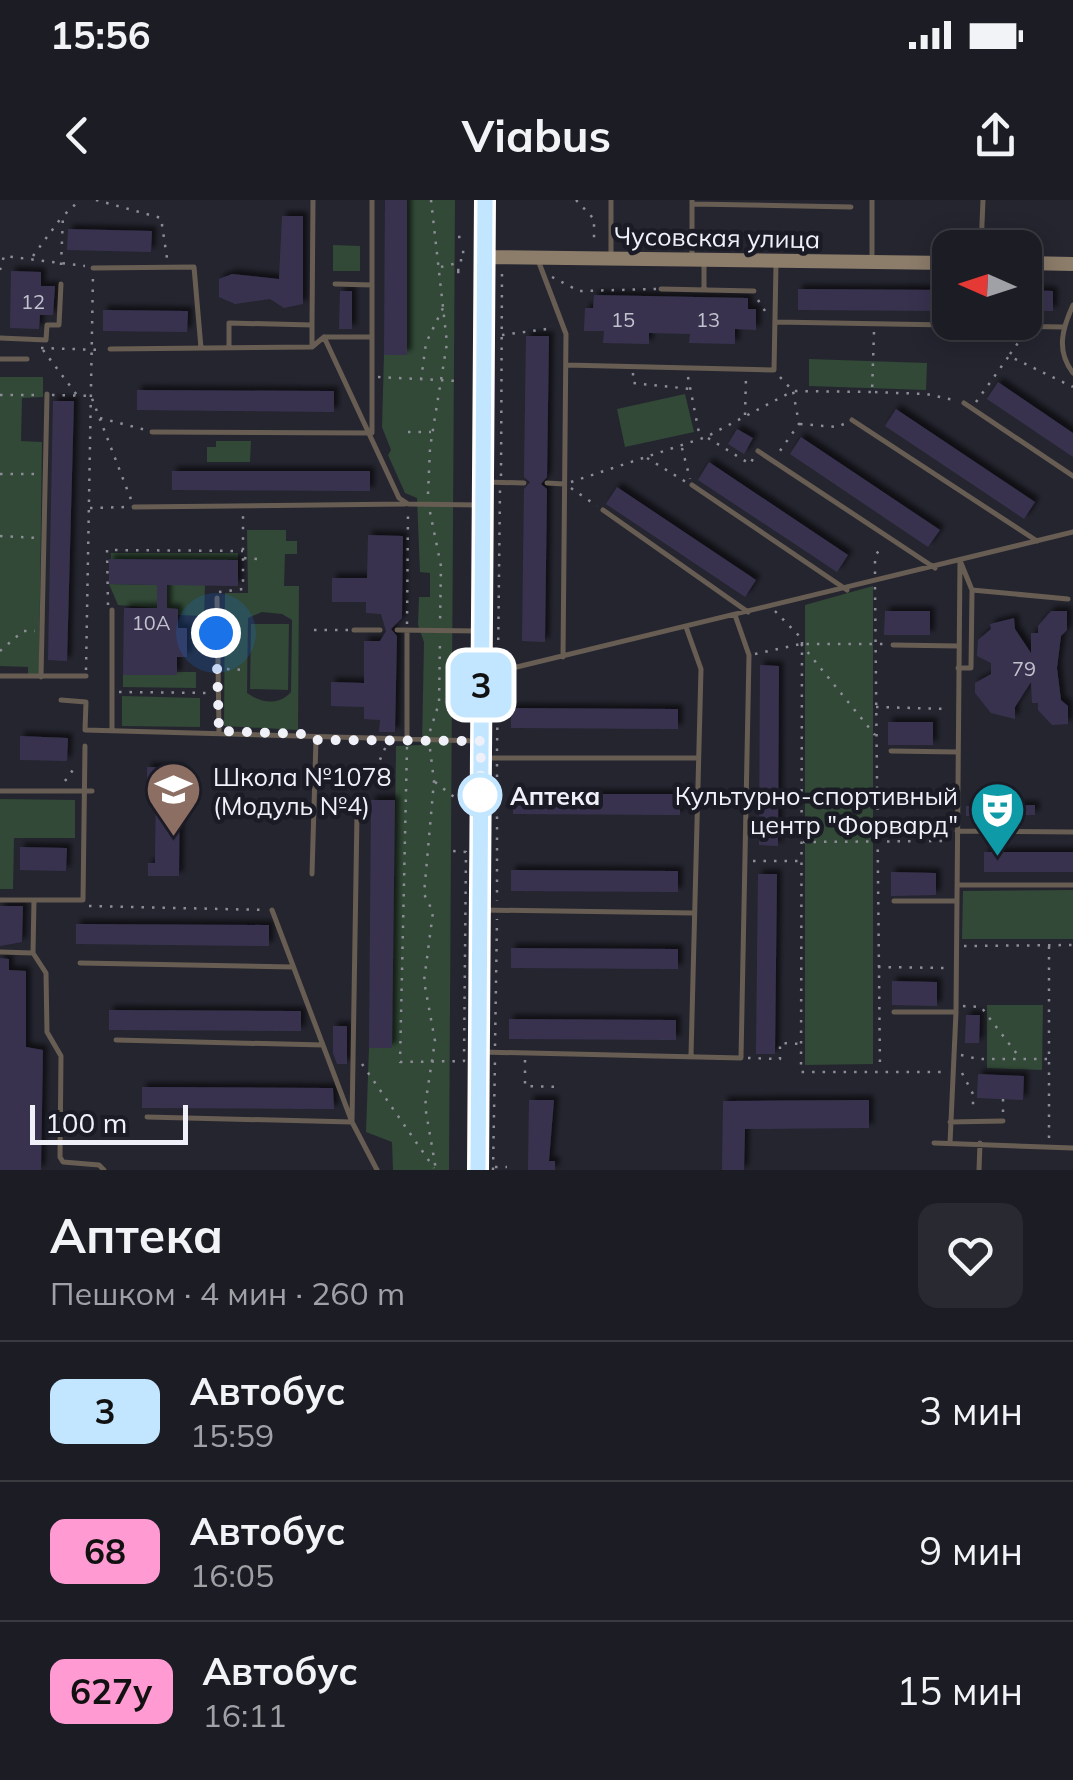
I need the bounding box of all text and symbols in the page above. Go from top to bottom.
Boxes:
text: 15:56 [50,11,151,59]
text: Viabus [462,107,611,163]
icon: back [50,108,105,163]
icon: share [968,108,1023,163]
street label: Чусовская улица [614,220,820,254]
north arrow [932,230,1042,340]
map controls [932,230,1042,340]
house number: 12 [21,289,45,314]
house number: 15 [611,307,635,332]
house number: 13 [696,307,720,332]
your location [191,608,241,658]
house number: 10А [132,610,171,635]
line badge: 3 [448,652,514,718]
house number: 79 [1012,656,1036,681]
text: 3 [470,663,492,707]
school or university icon: Школа №1078 (Модуль №4) [144,760,204,839]
place label: Школа №1078 (Модуль №4) [213,761,391,821]
marker: Аптека [459,774,501,816]
theatre icon: Культурно-спортивный центр "Форвард" [967,779,1027,858]
place label: Аптека [510,780,600,811]
place label: Культурно-спортивный центр "Форвард" [675,780,958,840]
scale bar [30,1100,188,1144]
text: 100 m [45,1105,127,1140]
button: heart [918,1203,1023,1308]
text: Аптека [50,1205,223,1265]
text: Пешком · 4 мин · 260 m [50,1273,405,1313]
text: Автобус [190,1367,345,1415]
text: 3 мин [919,1387,1023,1435]
text: 3 [94,1389,116,1433]
text: 15:59 [190,1415,274,1455]
text: Автобус [190,1507,345,1555]
text: 9 мин [919,1527,1023,1575]
text: 68 [84,1529,126,1573]
text: 16:05 [190,1555,274,1595]
text: Автобус [203,1647,358,1695]
text: 15 мин [897,1667,1023,1715]
text: 627у [70,1669,153,1713]
text: 16:11 [203,1695,287,1735]

